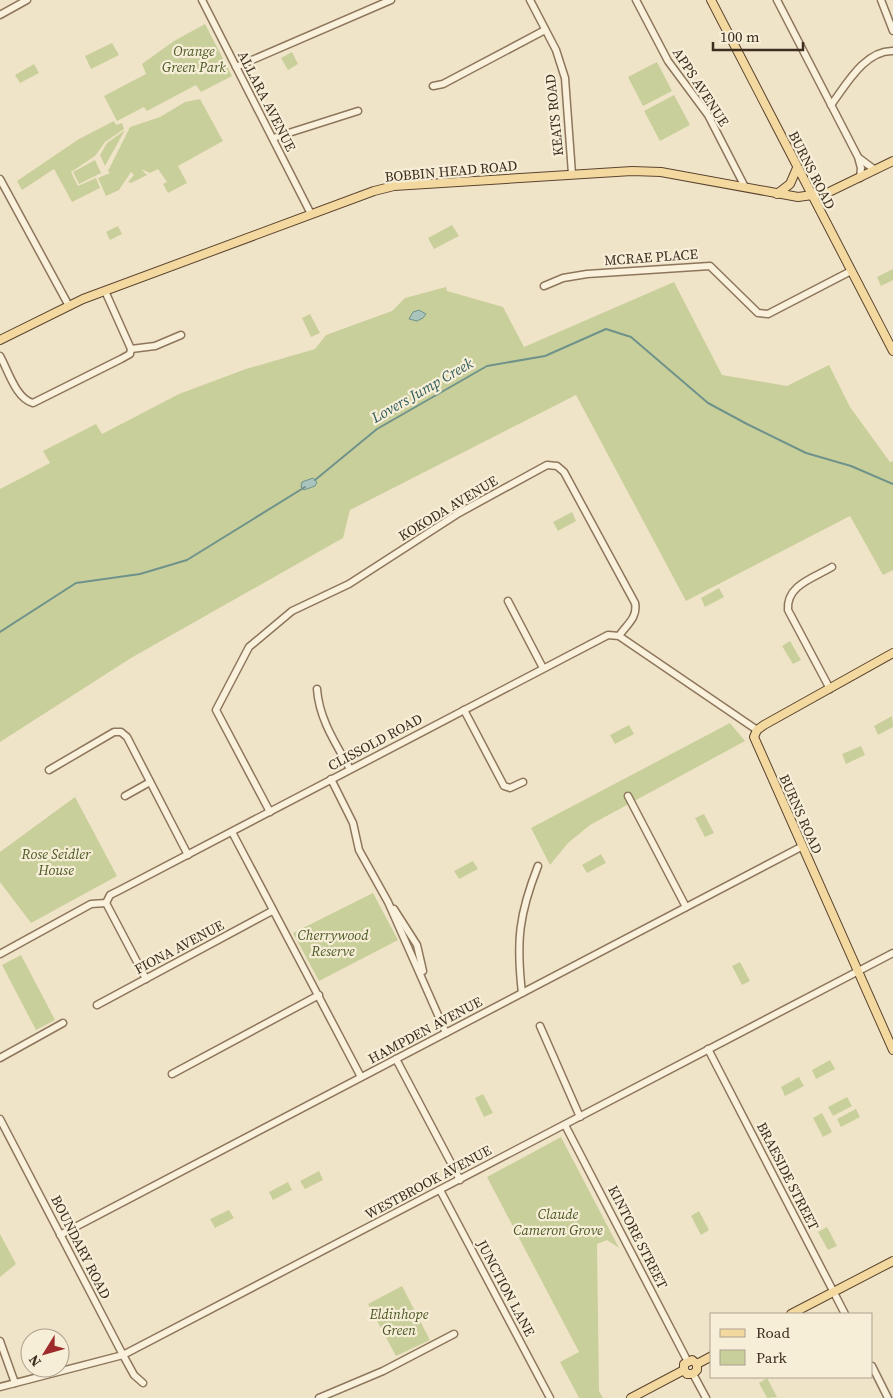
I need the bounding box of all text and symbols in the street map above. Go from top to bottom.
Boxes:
scale bar [713,20,803,52]
text: 100 m [720,26,760,47]
park label: Orange Green Park [162,41,226,77]
street label: APPS AVENUE [668,44,734,130]
street label: ALLARA AVENUE [233,47,301,155]
street label: KEATS ROAD [540,73,568,157]
street label: BURNS ROAD [784,127,840,213]
street label: BOBBIN HEAD ROAD [384,155,518,187]
street label: MCRAE PLACE [604,244,698,270]
water label: Lovers Jump Creek [366,352,477,428]
street label: KOKODA AVENUE [395,470,501,546]
street label: CLISSOLD ROAD [324,709,426,775]
street label: BURNS ROAD [775,771,827,857]
park label: Rose Seidler House [21,844,91,880]
street label: FIONA AVENUE [131,915,227,979]
park label: Cherrywood Reserve [298,925,369,961]
street label: HAMPDEN AVENUE [364,991,486,1069]
street label: BRAESIDE STREET [752,1119,824,1234]
street label: WESTBROOK AVENUE [361,1140,495,1224]
street label: KINTORE STREET [603,1182,673,1293]
street label: BOUNDARY ROAD [46,1192,116,1302]
park label: Claude Cameron Grove [513,1204,603,1240]
street label: JUNCTION LANE [472,1235,540,1340]
park label: Eldinhope Green [369,1304,429,1340]
legend [710,1313,873,1378]
text: Road [756,1322,790,1343]
north arrow [20,1328,70,1378]
text: Park [756,1347,788,1368]
text: N [24,1351,46,1371]

